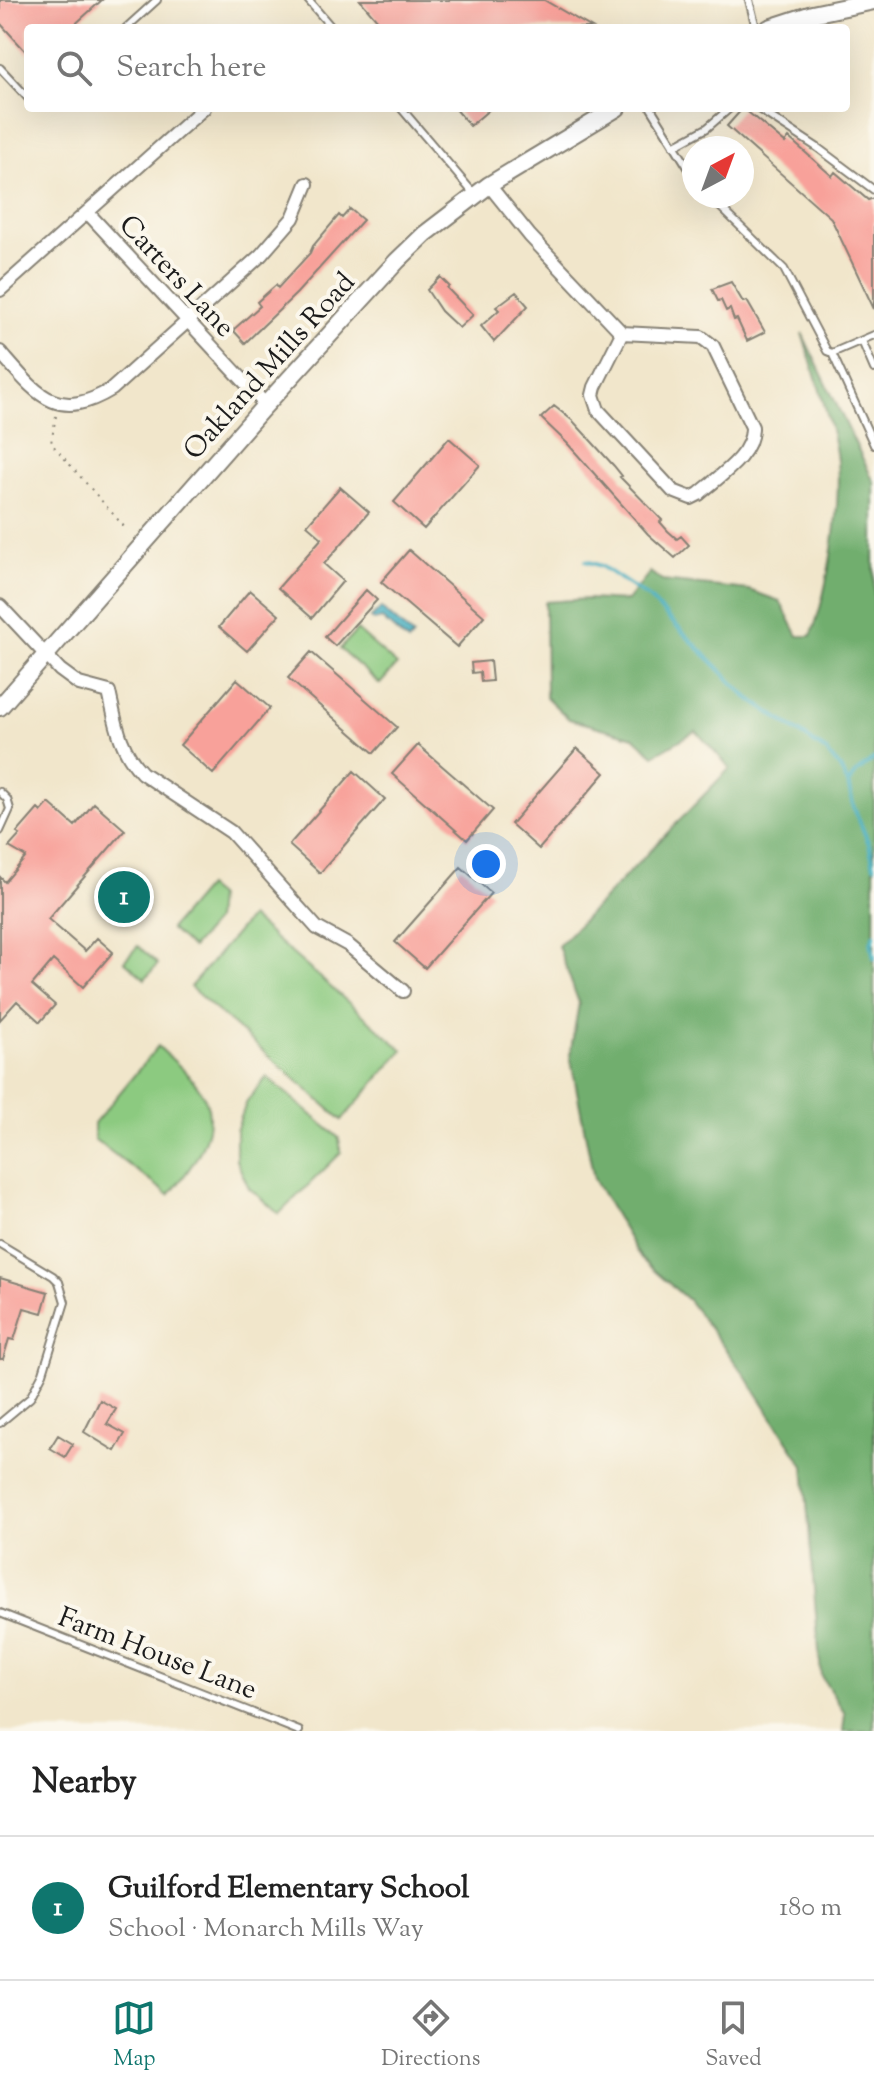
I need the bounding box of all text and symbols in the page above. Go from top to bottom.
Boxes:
search box [24,24,850,112]
icon: search [52,46,96,90]
text: Search here [116,47,266,90]
north arrow [682,136,754,208]
street label: Carters Lane [109,207,243,347]
street label: Oakland Mills Road [175,264,366,470]
your location [466,844,506,884]
pin: 1 [98,867,150,927]
street label: Farm House Lane [52,1599,262,1711]
text: Nearby [32,1759,137,1808]
text: Guilford Elementary School [108,1868,469,1911]
text: 1 [54,1890,62,1927]
text: 180 m [779,1890,842,1927]
text: School · Monarch Mills Way [108,1911,424,1948]
tab: Map [112,1996,156,2076]
tab: Directions [381,1996,480,2076]
tab: Saved [705,1996,762,2076]

